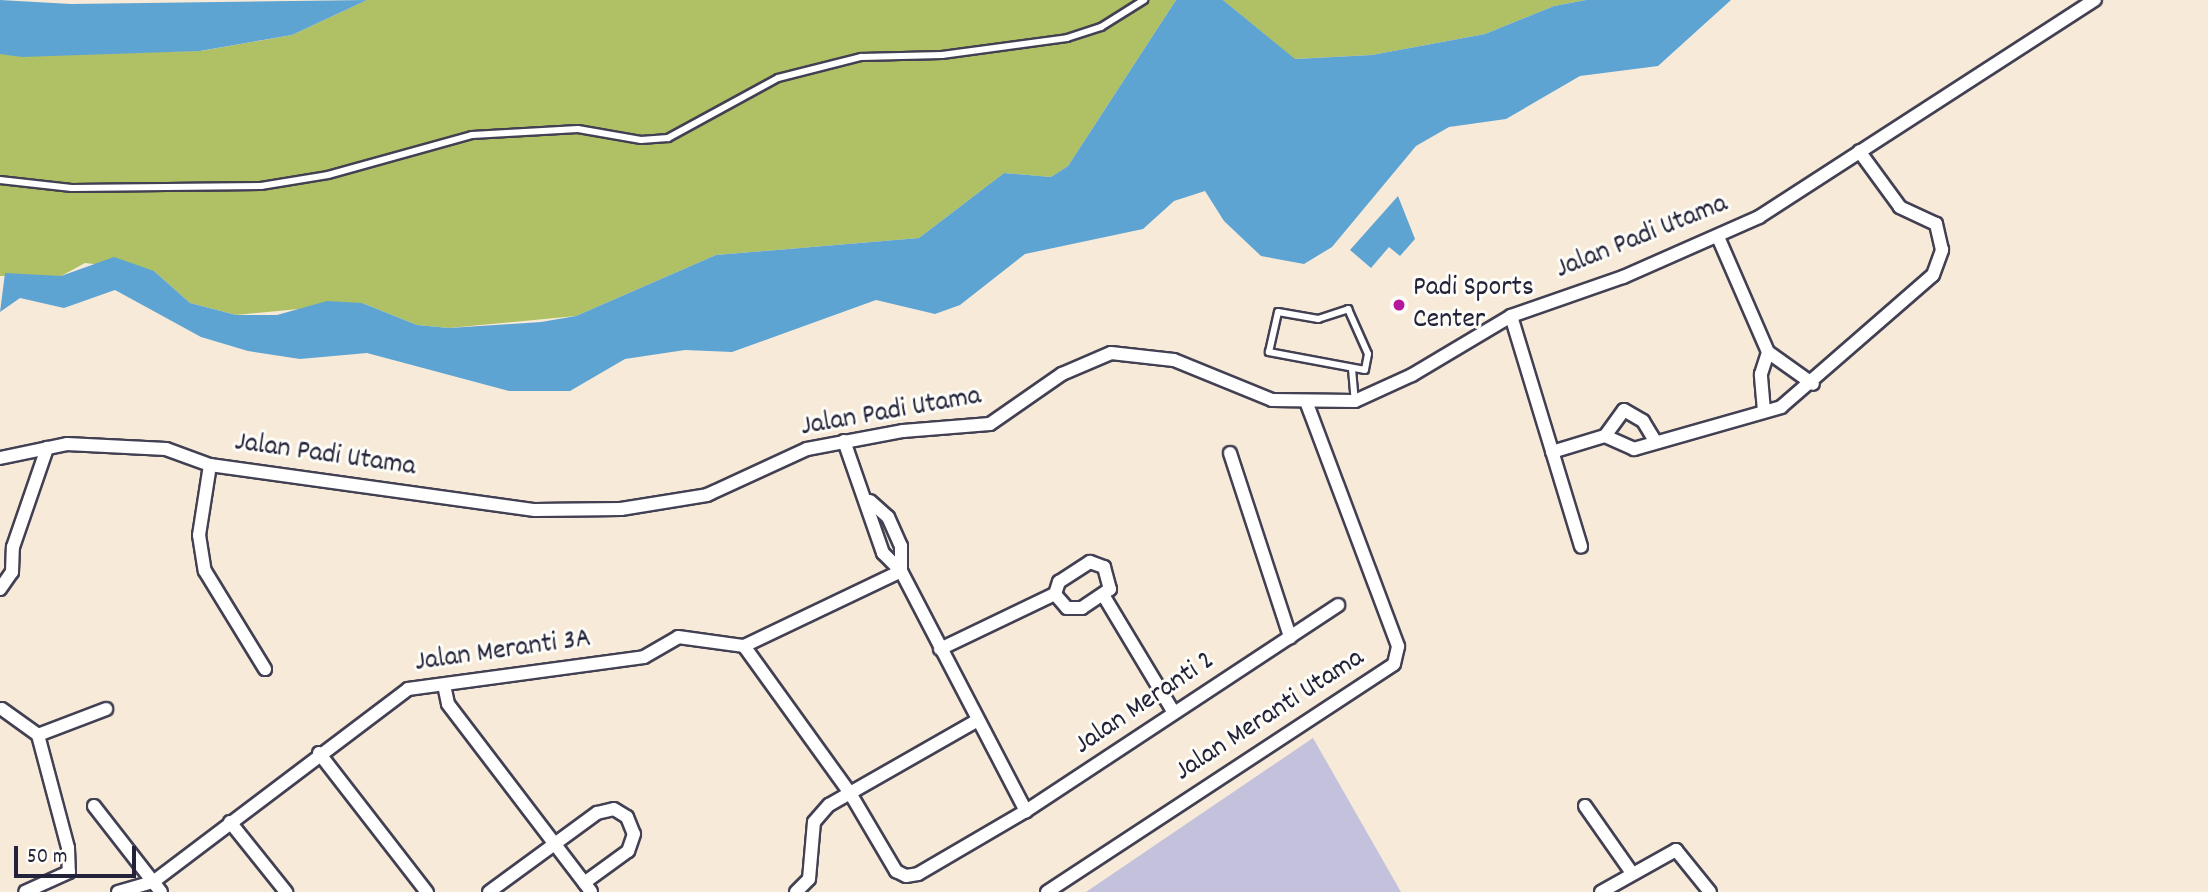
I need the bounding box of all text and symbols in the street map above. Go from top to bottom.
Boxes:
street label: Jalan Padi Utama [1551,188,1733,288]
place label: Padi Sports Center [1413,272,1534,338]
marker: Padi Sports Center [1391,297,1407,313]
street label: Jalan Padi Utama [798,381,984,445]
street label: Jalan Padi Utama [232,427,418,485]
street label: Jalan Meranti 3A [413,623,593,681]
street label: Jalan Meranti Utama [1169,642,1371,790]
street label: Jalan Meranti 2 [1069,645,1221,763]
scale bar [18,832,140,876]
text: 50 m [27,843,67,873]

